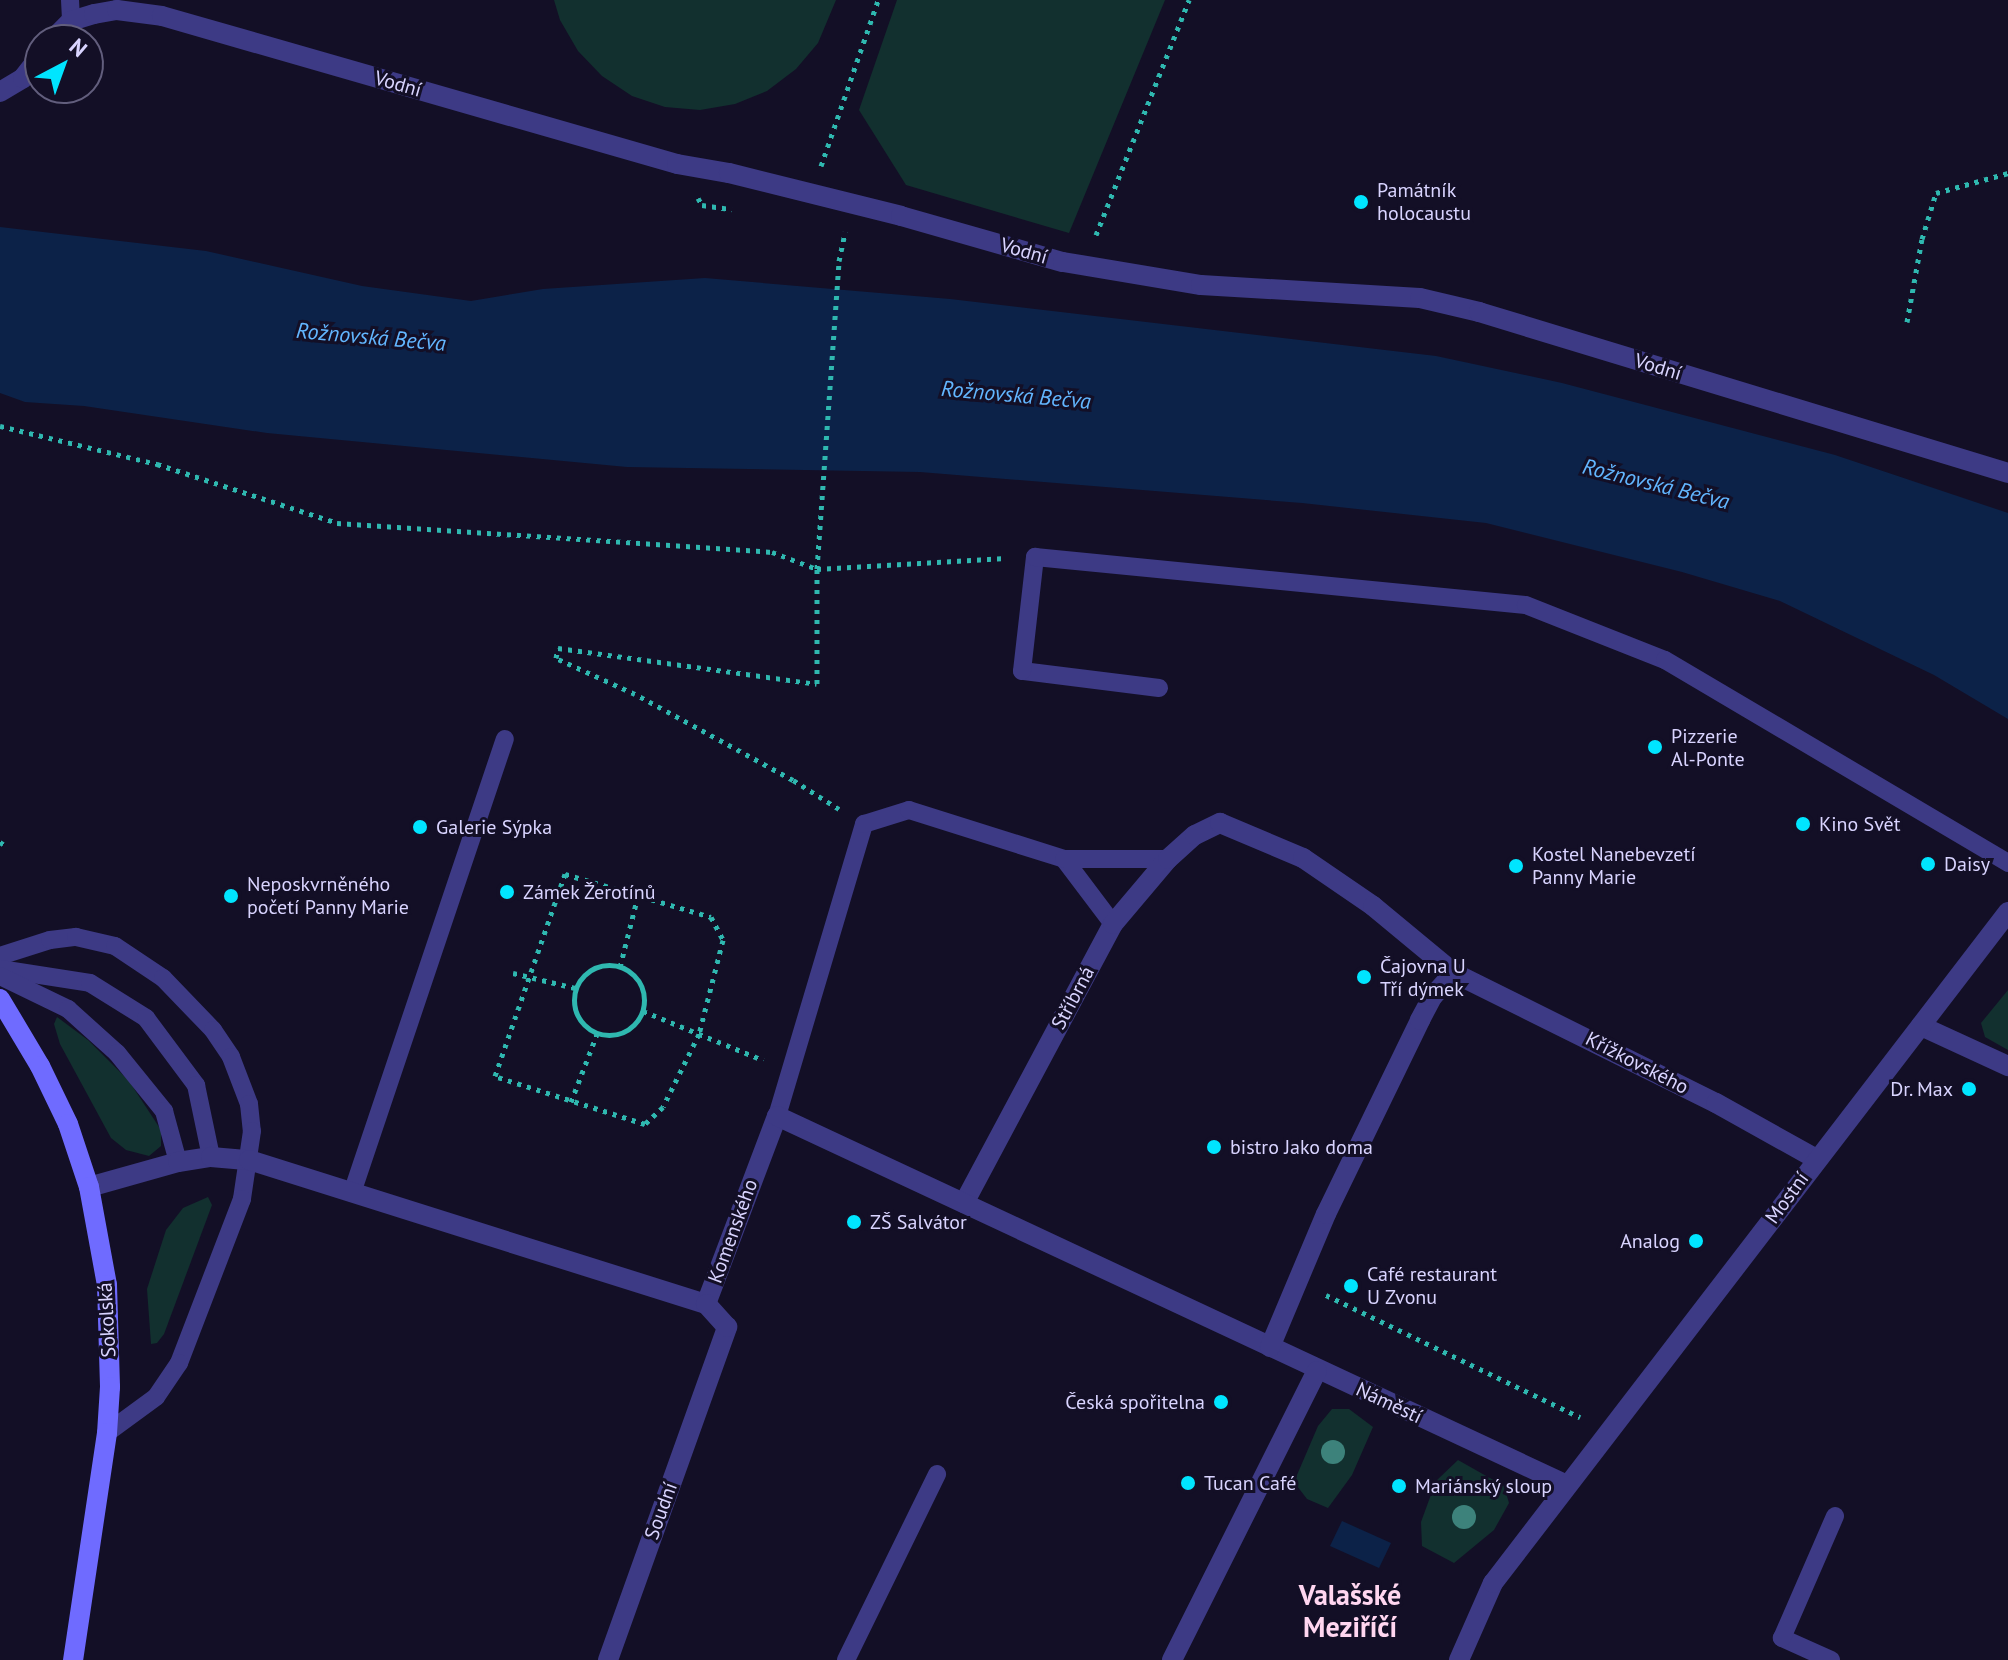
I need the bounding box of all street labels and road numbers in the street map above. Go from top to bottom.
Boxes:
street label: Vodní [372,66,424,102]
street label: Vodní [998,233,1050,269]
street label: Vodní [1632,349,1684,385]
street label: Stříbrná [1046,962,1100,1034]
street label: Křížkovského [1582,1027,1692,1099]
street label: Mostní [1760,1167,1814,1229]
street label: Komenského [703,1176,763,1286]
street label: Sokolská [93,1282,121,1358]
street label: Náměstí [1352,1377,1426,1429]
street label: Soudní [640,1479,682,1543]

